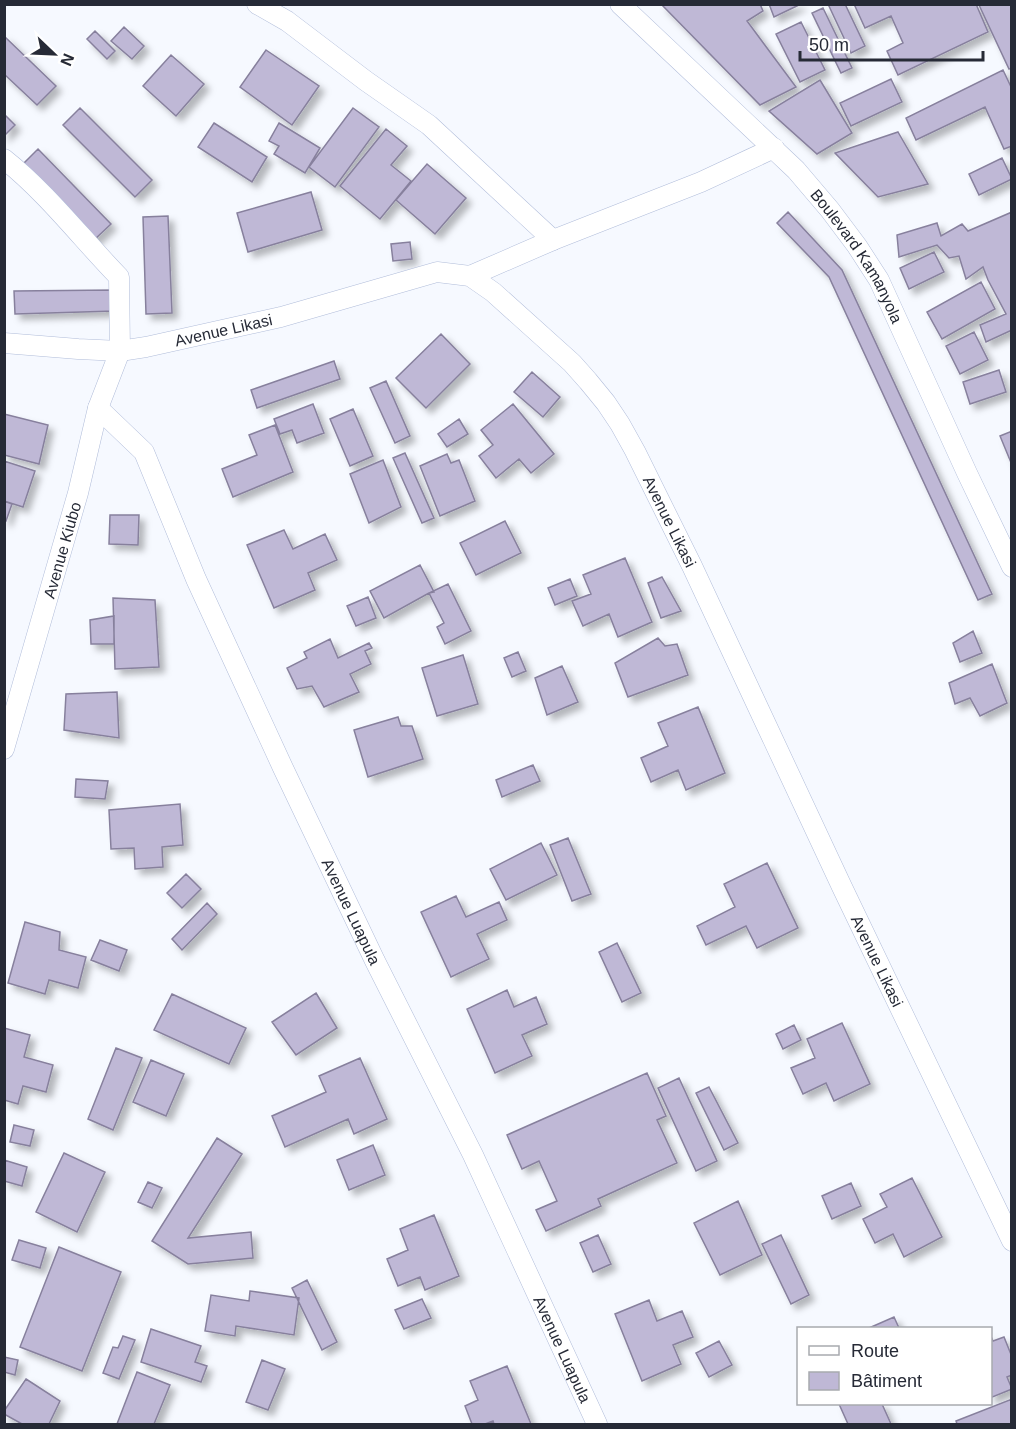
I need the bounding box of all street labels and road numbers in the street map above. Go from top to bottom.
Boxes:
street label: Boulevard Kamanyola [807,186,906,326]
street label: Avenue Likasi [173,311,274,349]
street label: Avenue Likasi [640,473,699,570]
street label: Avenue Kiubo [41,500,84,600]
street label: Avenue Luapula [318,856,384,968]
street label: Avenue Likasi [848,913,906,1010]
street label: Avenue Luapula [530,1293,594,1406]

